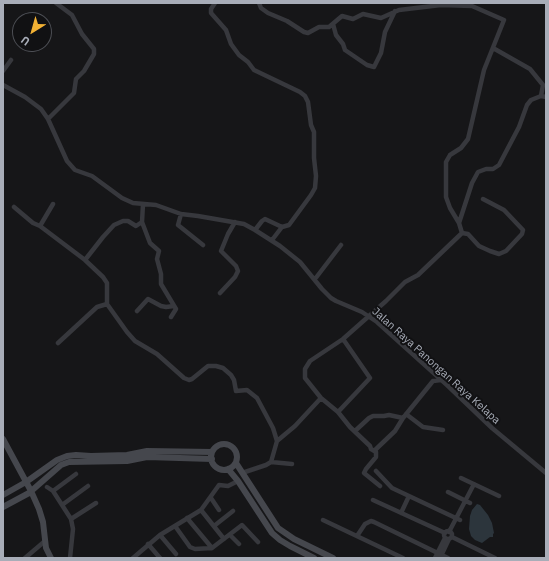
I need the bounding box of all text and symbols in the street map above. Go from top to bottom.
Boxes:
north arrow [12,12,52,52]
text: U [18,33,33,49]
street label: Jalan Raya Panongan Raya Kelapa [369,305,503,427]

